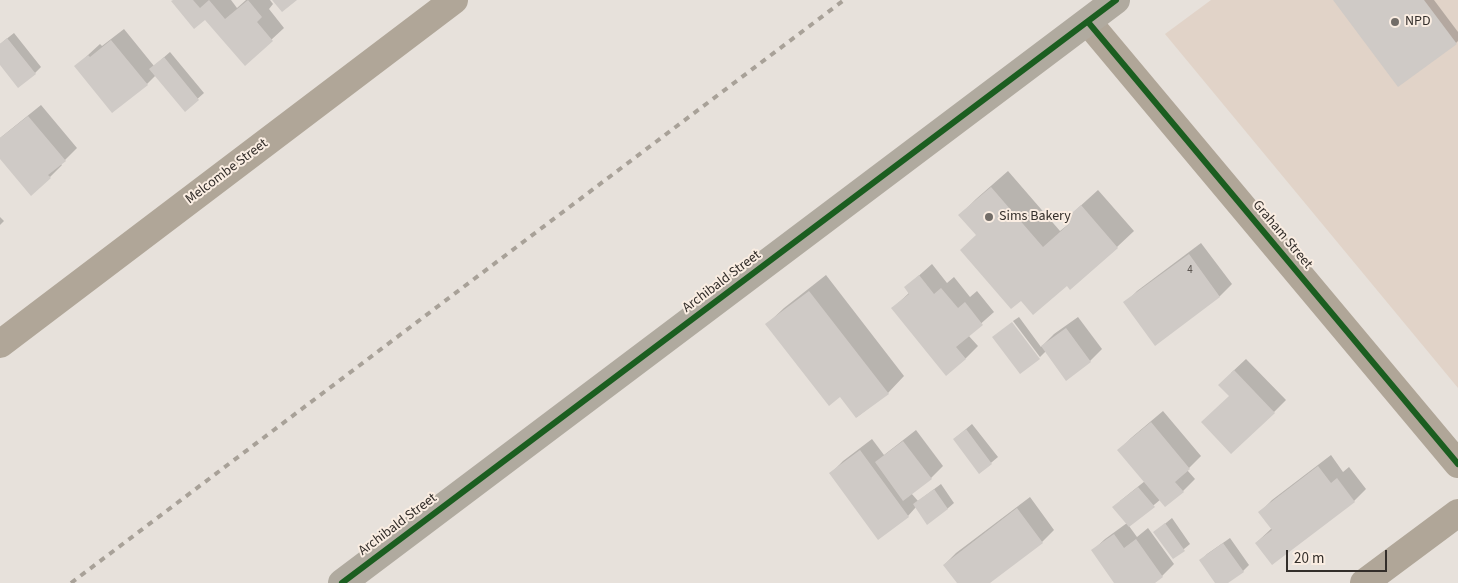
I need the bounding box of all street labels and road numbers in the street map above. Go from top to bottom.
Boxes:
street label: Melcombe Street [183,136,271,208]
street label: Graham Street [1248,197,1316,273]
street label: Archibald Street [680,247,764,317]
street label: Archibald Street [356,490,440,560]

